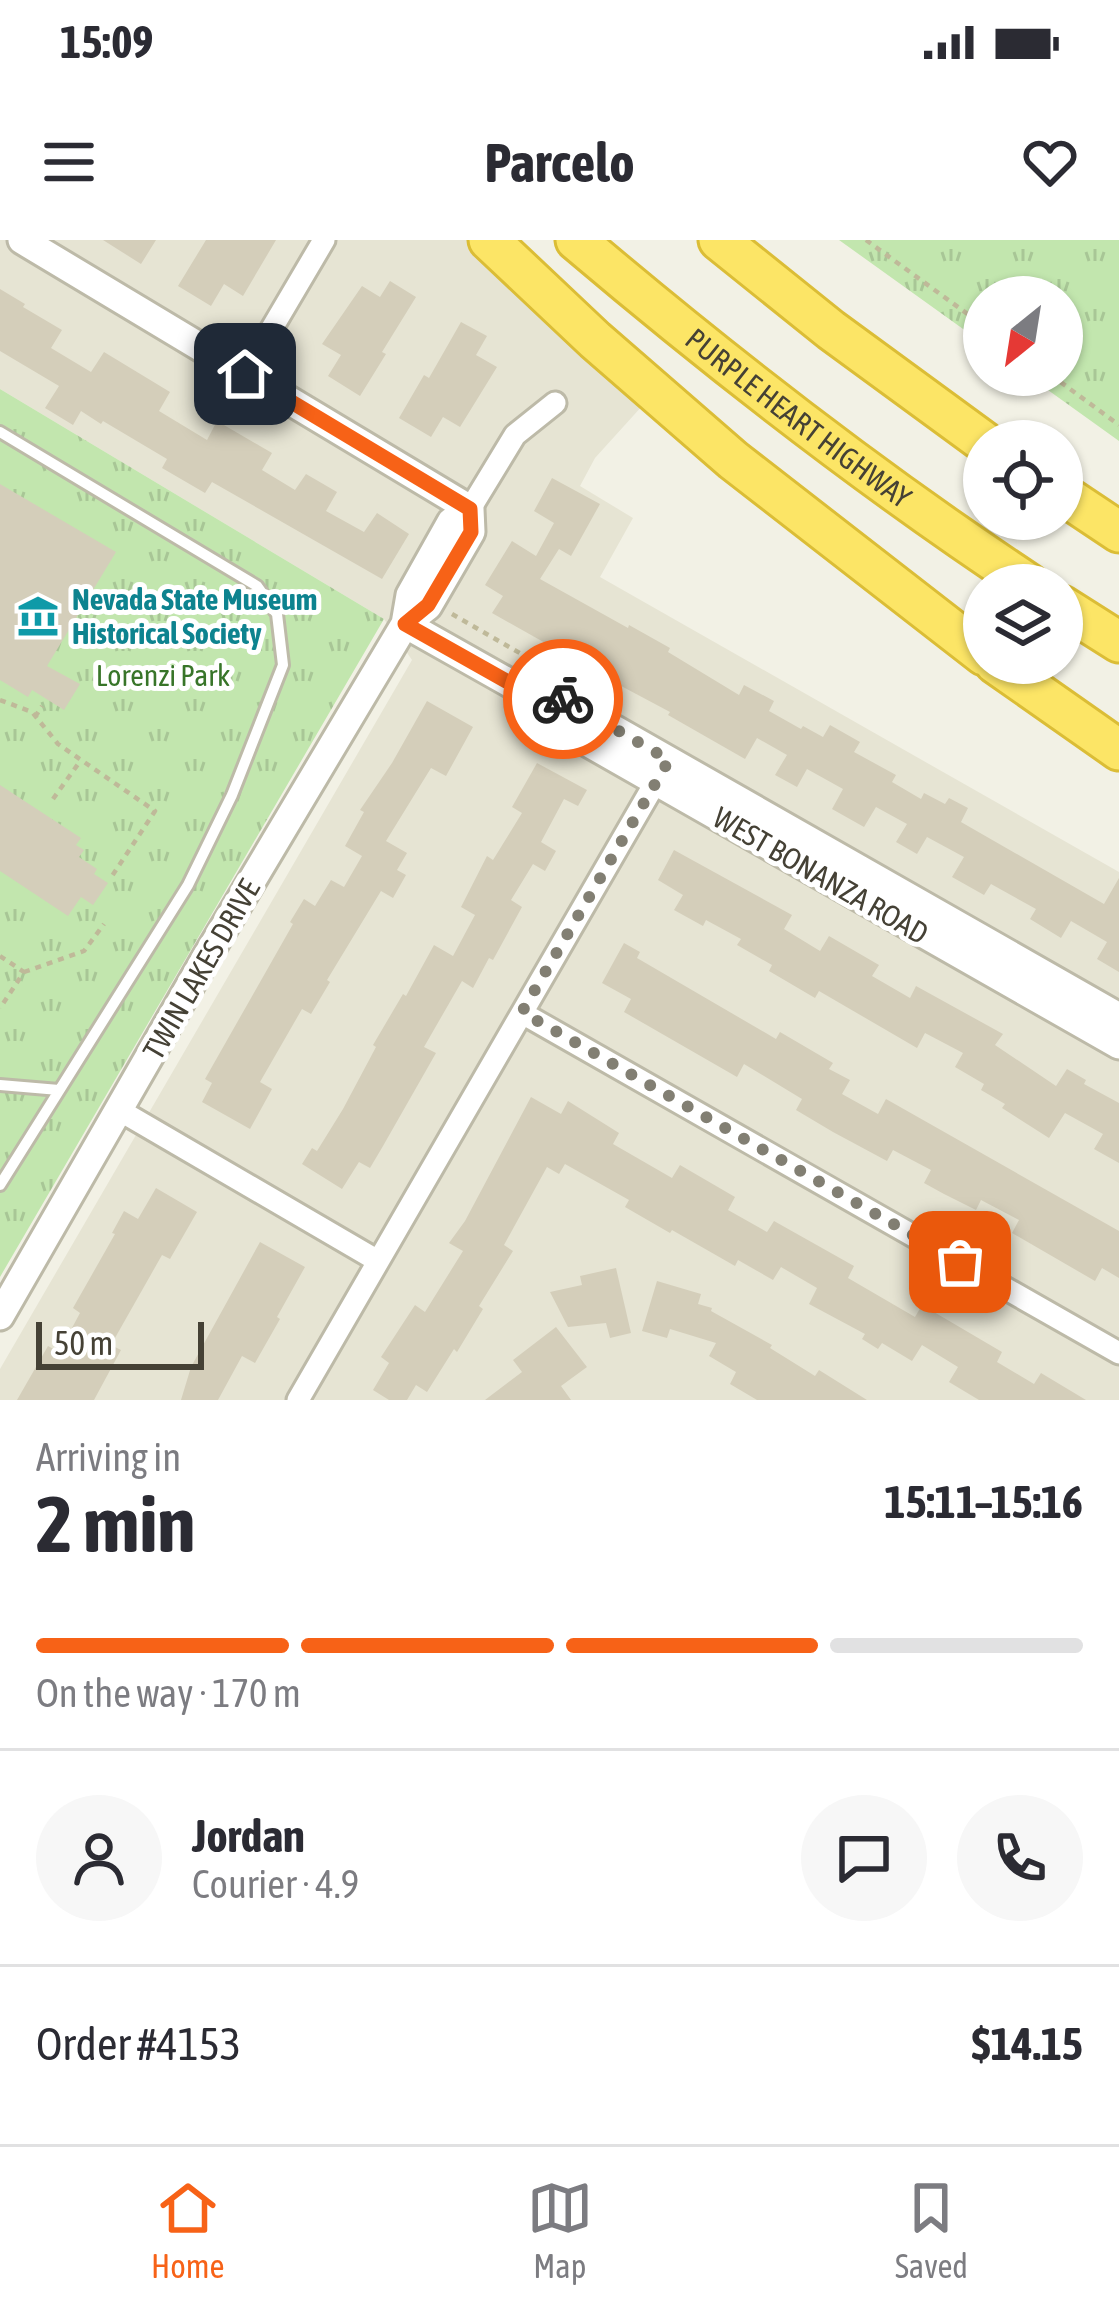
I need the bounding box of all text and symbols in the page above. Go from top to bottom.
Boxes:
text: 15:09 [60,16,154,68]
icon: menu [36,129,102,195]
icon: heart [1017,129,1083,195]
text: Parcelo [484,132,635,193]
north arrow [963,276,1083,396]
map controls [963,276,1083,684]
street label: PURPLE HEART HIGHWAY [679,321,918,515]
pin [194,323,296,425]
icon: home [212,341,278,407]
button: locate [963,420,1083,540]
button: layers [963,564,1083,684]
place label: Nevada State Museum Historical Society [72,582,317,650]
museum icon: Nevada State Museum Historical Society [15,593,61,639]
courier [503,639,623,759]
park label: Lorenzi Park [96,658,230,692]
icon: bike [530,666,596,732]
street label: WEST BONANZA ROAD [708,800,934,950]
street label: TWIN LAKES DRIVE [136,873,266,1065]
pin [909,1211,1011,1313]
icon: bag [927,1229,993,1295]
scale bar [36,1316,204,1369]
text: 50 m [54,1324,113,1362]
text: Arriving in [36,1435,181,1479]
text: 15:11–15:16 [884,1476,1083,1528]
text: 2 min [36,1479,195,1569]
text: On the way · 170 m [36,1671,301,1715]
button: person [36,1795,162,1921]
button: chat [801,1795,927,1921]
button: phone [957,1795,1083,1921]
text: Jordan [192,1810,305,1862]
text: Courier · 4.9 [192,1862,359,1906]
text: Order #4153 [36,2018,241,2070]
text: $14.15 [971,2018,1083,2070]
tab: Home [151,2175,225,2285]
tab: Map [527,2175,593,2285]
tab: Saved [895,2175,968,2285]

